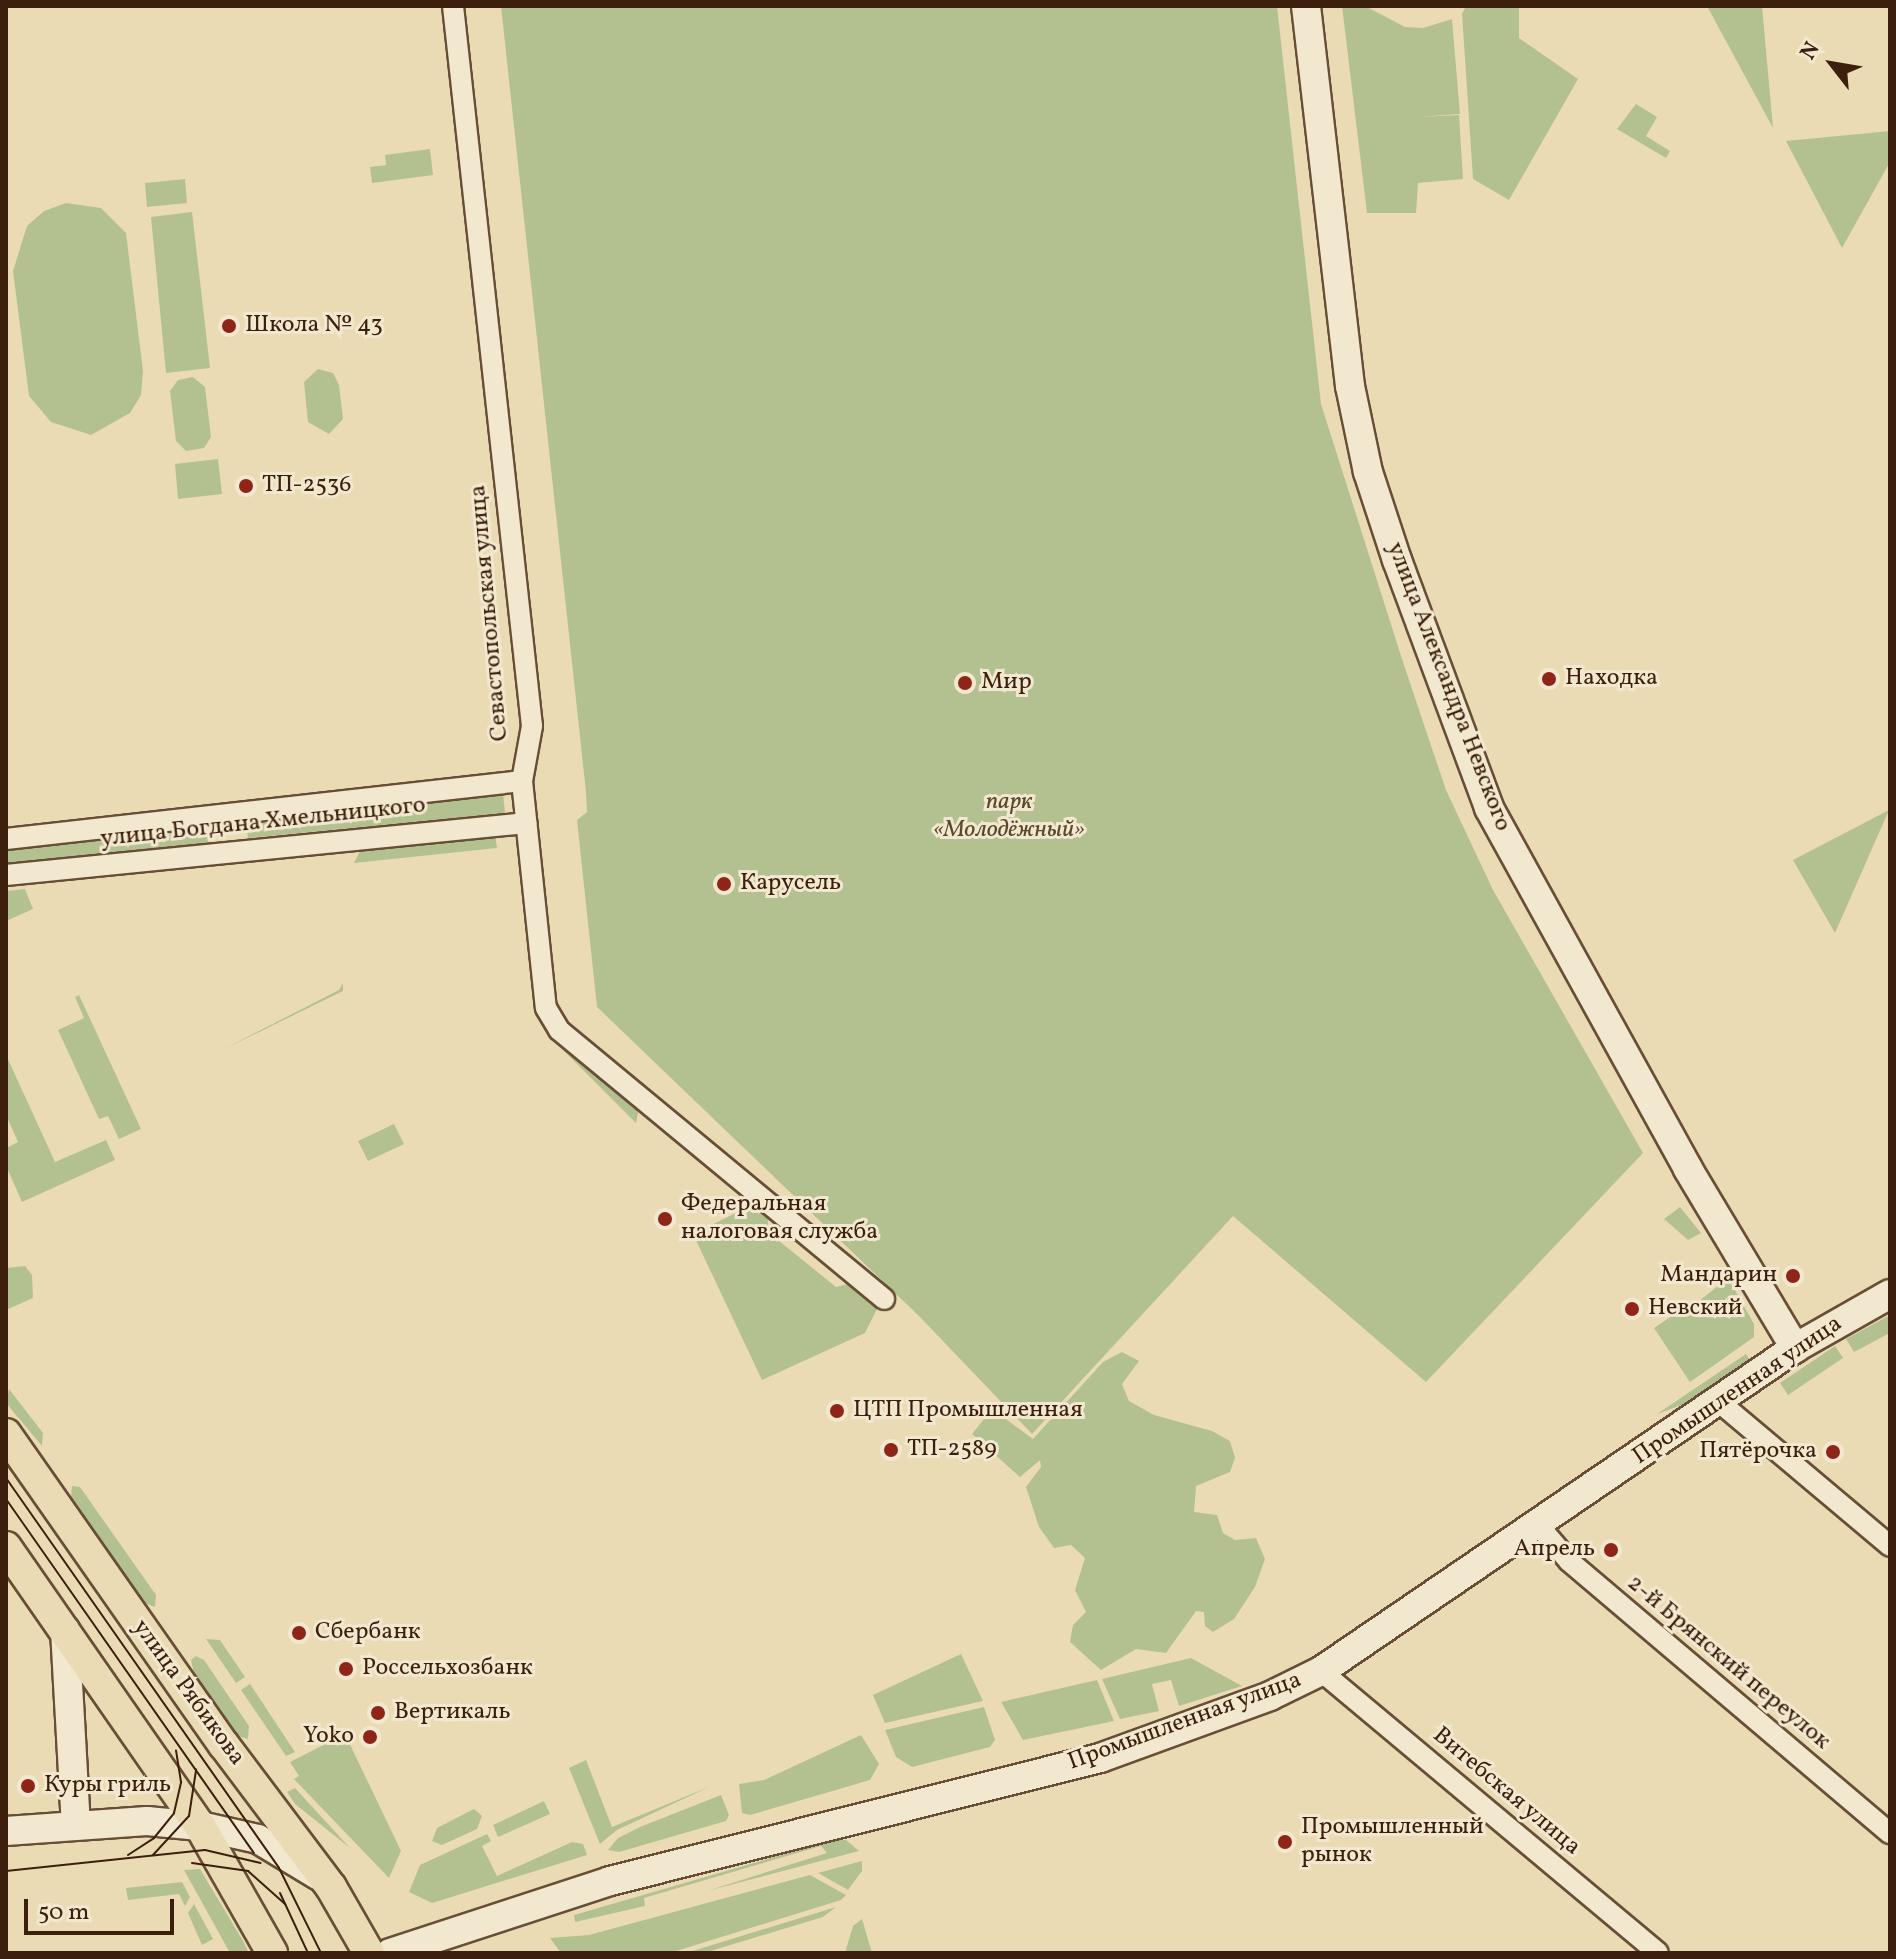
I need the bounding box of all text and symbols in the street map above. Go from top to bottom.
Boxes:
north arrow [1792,24,1872,104]
text: N [1794,37,1828,66]
place label: Школа № 43 [245,312,383,340]
marker: Школа № 43 [220,317,238,335]
place label: ТП-2536 [262,472,351,500]
marker: ТП-2536 [237,477,255,495]
street label: Севастопольская улица [464,483,516,743]
street label: улица Александра Невского [1379,538,1517,836]
place label: Находка [1565,665,1658,693]
place label: Мир [981,669,1032,697]
marker: Находка [1540,670,1558,688]
marker: Мир [956,674,974,692]
park label: парк «Молодёжный» [933,789,1085,845]
street label: улица Богдана Хмельницкого [99,792,427,854]
place label: Карусель [740,870,841,898]
marker: Карусель [715,875,733,893]
place label: Федеральная налоговая служба [681,1191,878,1247]
marker: Федеральная налоговая служба [656,1210,674,1228]
place label: Мандарин [1660,1262,1777,1290]
marker: Мандарин [1784,1267,1802,1285]
place label: Невский [1648,1295,1742,1323]
marker: Невский [1623,1300,1641,1318]
street label: Промышленная улица [1628,1310,1848,1472]
place label: ЦТП Промышленная [853,1397,1083,1425]
marker: ЦТП Промышленная [828,1402,846,1420]
place label: ТП-2589 [907,1436,997,1464]
place label: Пятёрочка [1699,1438,1817,1466]
marker: ТП-2589 [882,1441,900,1459]
marker: Пятёрочка [1824,1443,1842,1461]
place label: Апрель [1514,1536,1595,1564]
marker: Апрель [1602,1541,1620,1559]
street label: 2-й Брянский переулок [1620,1570,1836,1756]
street label: улица Рябикова [125,1614,251,1772]
place label: Сбербанк [315,1619,421,1647]
marker: Сбербанк [290,1624,308,1642]
place label: Россельхозбанк [362,1655,533,1683]
marker: Россельхозбанк [337,1660,355,1678]
street label: Промышленная улица [1064,1666,1306,1778]
place label: Вертикаль [394,1699,511,1727]
marker: Вертикаль [369,1704,387,1722]
street label: Витебская улица [1426,1721,1586,1863]
place label: Yoko [303,1723,354,1751]
marker: Yoko [361,1728,379,1746]
place label: Куры гриль [44,1772,171,1800]
marker: Куры гриль [19,1777,37,1795]
place label: Промышленный рынок [1301,1814,1484,1870]
marker: Промышленный рынок [1276,1833,1294,1851]
scale bar [28,1883,178,1933]
text: 50 m [38,1896,90,1930]

